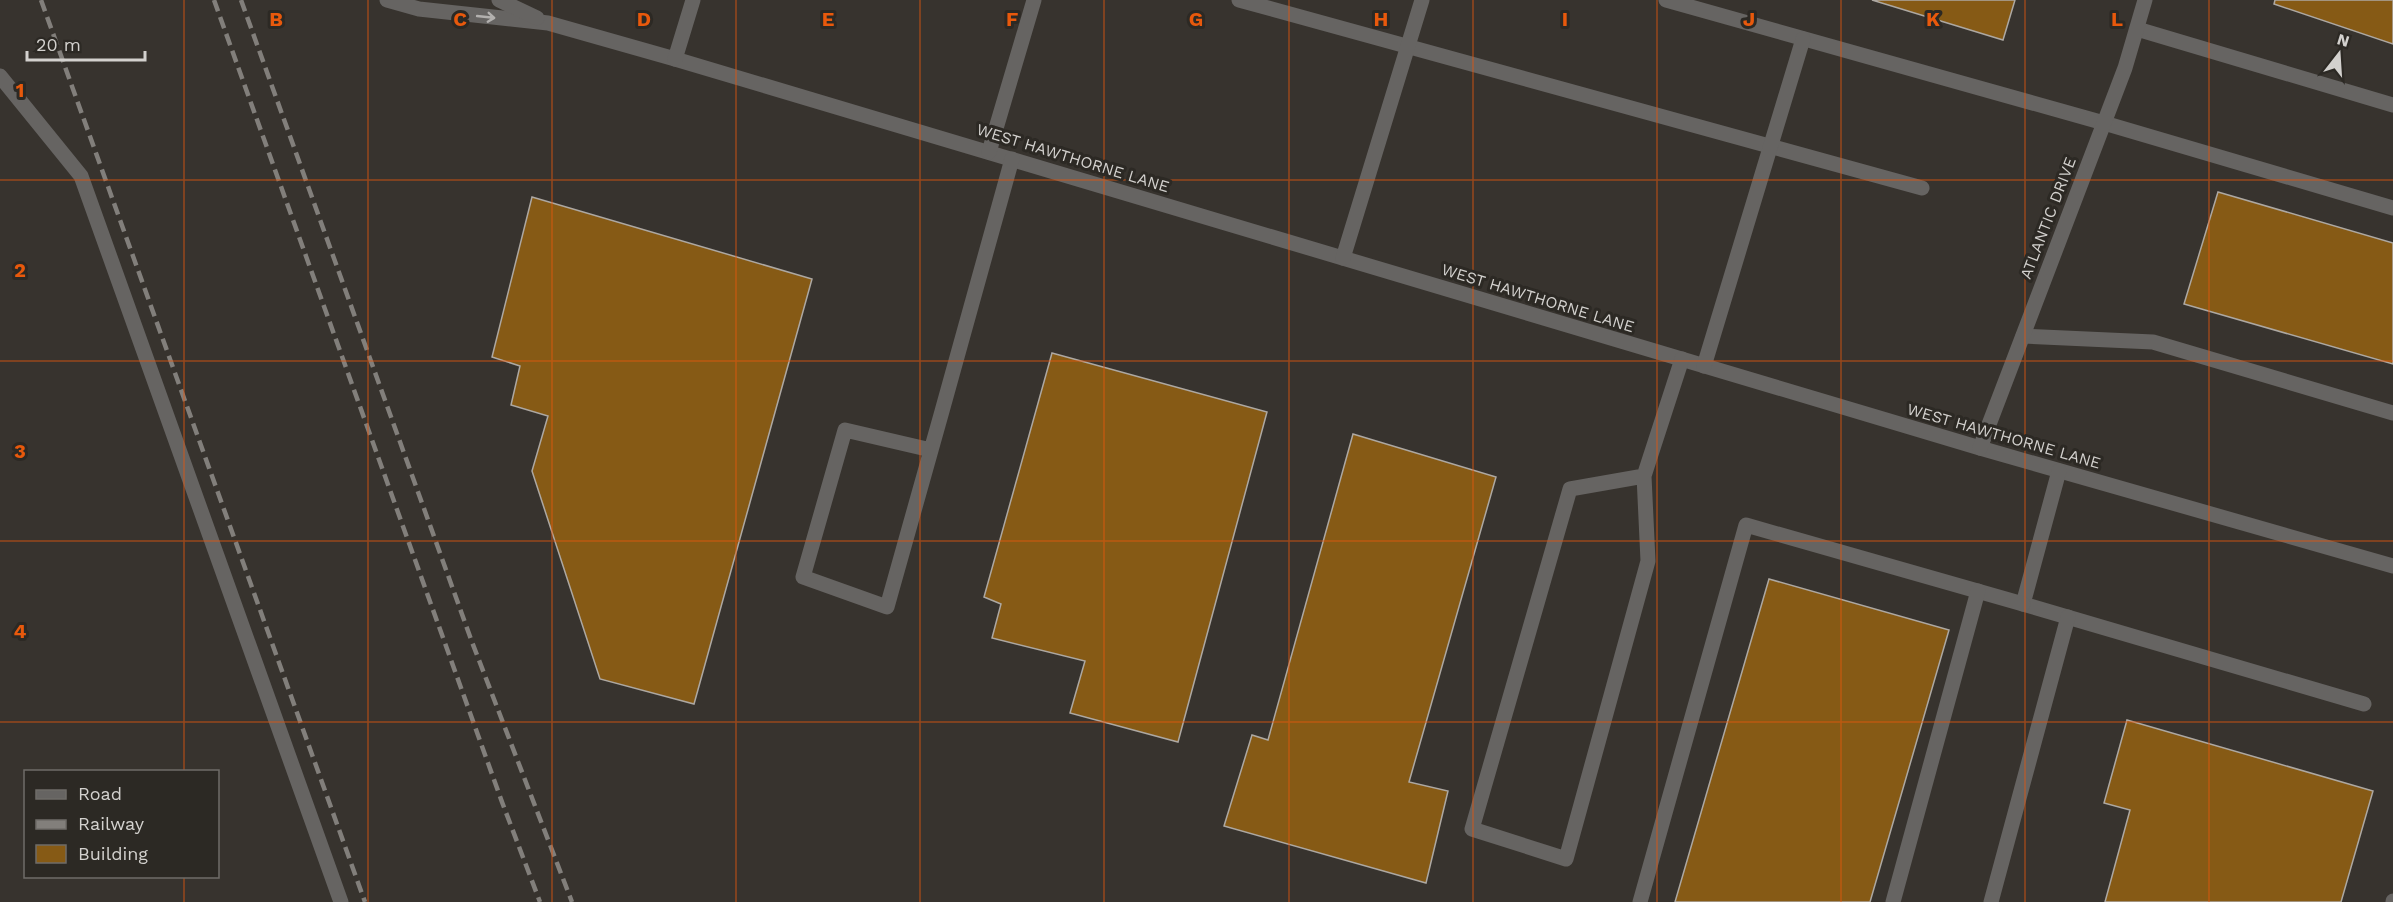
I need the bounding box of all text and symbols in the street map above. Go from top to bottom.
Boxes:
text: B [269,7,283,31]
text: C [453,7,467,31]
text: D [637,7,651,31]
text: E [822,7,834,31]
text: F [1006,7,1018,31]
text: G [1189,7,1203,31]
text: H [1374,7,1388,31]
text: I [1562,7,1568,31]
text: J [1743,7,1755,31]
text: K [1926,7,1940,31]
text: L [2111,7,2123,31]
one-way arrow [476,11,496,22]
scale bar [27,24,146,62]
north arrow [2309,24,2369,84]
text: N [2335,29,2352,51]
text: 20 m [36,34,81,55]
text: 1 [16,78,24,102]
street label: WEST HAWTHORNE LANE [974,120,1172,196]
street label: ATLANTIC DRIVE [2016,154,2080,282]
text: 2 [14,258,26,282]
street label: WEST HAWTHORNE LANE [1439,260,1637,336]
street label: WEST HAWTHORNE LANE [1905,399,2103,473]
text: 3 [14,439,26,463]
text: 4 [14,619,27,643]
legend [24,770,219,878]
text: Road [78,783,122,804]
text: Railway [78,813,145,834]
text: Building [78,843,148,864]

